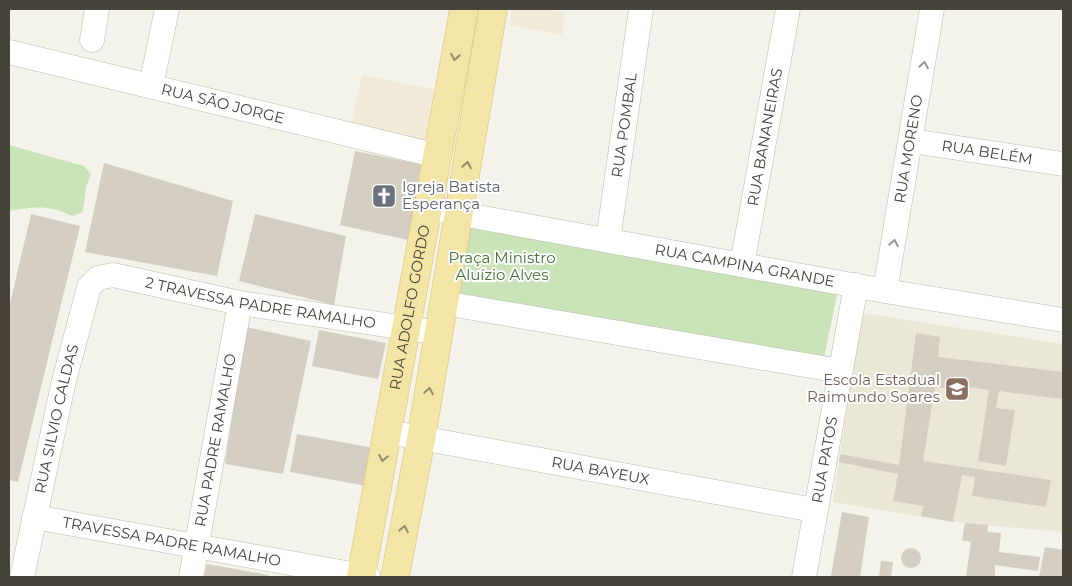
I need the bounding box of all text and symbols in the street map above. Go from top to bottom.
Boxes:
one-way arrow [451,52,461,61]
one-way arrow [918,61,928,69]
street label: RUA BANANEIRAS [743,66,786,207]
street label: RUA POMBAL [607,71,641,179]
street label: RUA SÃO JORGE [159,79,286,127]
street label: RUA MORENO [890,93,927,205]
street label: RUA BELÉM [940,136,1034,168]
one-way arrow [461,161,471,169]
place label: Igreja Batista Esperança [402,177,501,213]
church icon: Igreja Batista Esperança [371,183,397,209]
street label: RUA ADOLFO GORDO [385,223,434,392]
one-way arrow [888,238,898,247]
street label: RUA CAMPINA GRANDE [653,239,836,291]
park label: Praça Ministro Aluízio Alves [448,248,556,284]
street label: 2 TRAVESSA PADRE RAMALHO [143,272,377,332]
street label: RUA SILVIO CALDAS [30,342,82,495]
street label: RUA PADRE RAMALHO [190,352,240,528]
place label: Escola Estadual Raimundo Soares [807,370,940,406]
school or university icon: Escola Estadual Raimundo Soares [944,376,970,402]
one-way arrow [424,386,434,395]
street label: RUA PATOS [807,415,841,505]
street label: RUA BAYEUX [550,452,651,489]
one-way arrow [378,453,389,462]
street label: TRAVESSA PADRE RAMALHO [61,512,283,570]
one-way arrow [398,525,409,534]

